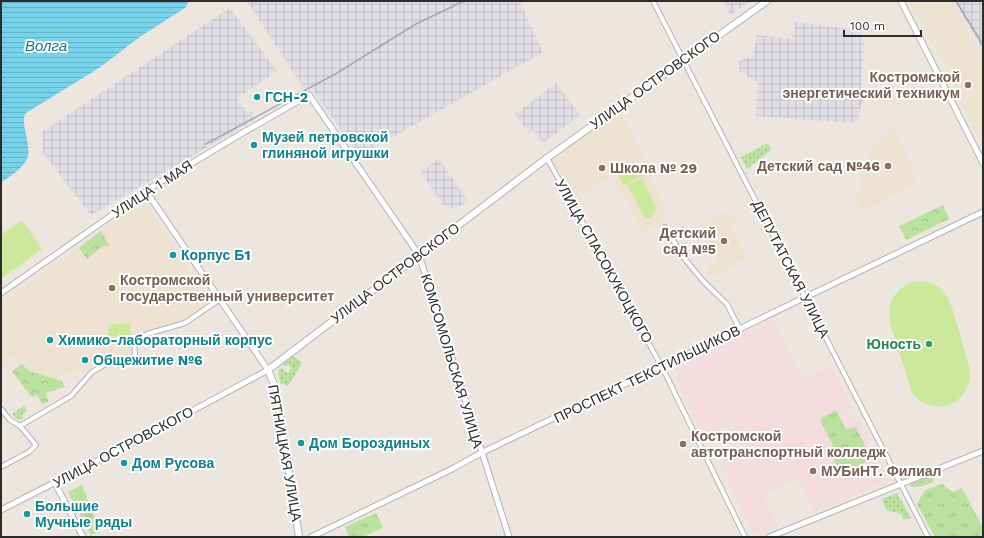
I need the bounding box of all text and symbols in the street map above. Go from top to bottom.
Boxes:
scale bar [844,12,921,38]
text: 100 m [850,19,885,33]
street label: УЛИЦА ОСТРОВСКОГО [587,27,723,133]
water label: Волга [25,37,67,55]
place label: Костромской энергетический техникум [783,69,960,101]
marker: Костромской энергетический техникум [963,80,973,90]
place label: ГСН-2 [265,89,308,105]
marker: ГСН-2 [252,92,262,102]
place label: Музей петровской глиняной игрушки [262,129,389,161]
marker: Музей петровской глиняной игрушки [249,140,259,150]
street label: УЛИЦА 1 МАЯ [109,157,195,221]
place label: Детский сад №46 [757,158,880,174]
place label: Школа № 29 [610,160,697,176]
marker: Детский сад №46 [883,161,893,171]
marker: Школа № 29 [597,163,607,173]
street label: УЛИЦА СПАСОКУКОЦКОГО [552,176,656,346]
street label: ДЕПУТАТСКАЯ УЛИЦА [749,197,833,341]
street label: УЛИЦА ОСТРОВСКОГО [328,219,462,327]
place label: Детский сад №5 [660,225,716,257]
marker: Детский сад №5 [719,236,729,246]
place label: Корпус Б1 [181,247,250,263]
marker: Корпус Б1 [168,250,178,260]
place label: Костромской государственный университет [120,272,334,304]
street label: КОМСОМОЛЬСКАЯ УЛИЦА [418,272,486,451]
marker: Костромской государственный университет [107,283,117,293]
street label: ПРОСПЕКТ ТЕКСТИЛЬЩИКОВ [551,322,743,426]
place label: Химико-лабораторный корпус [58,332,273,348]
marker: Химико-лабораторный корпус [45,335,55,345]
place label: Юность [866,336,921,352]
marker: Юность [924,339,934,349]
place label: Общежитие №6 [93,352,203,368]
marker: Общежитие №6 [80,355,90,365]
street label: ПЯТНИЦКАЯ УЛИЦА [265,383,305,523]
street label: УЛИЦА ОСТРОВСКОГО [50,403,196,491]
place label: Костромской автотранспортный колледж [691,428,887,460]
place label: Дом Бороздиных [309,435,430,451]
marker: Дом Бороздиных [296,438,306,448]
marker: Костромской автотранспортный колледж [678,439,688,449]
place label: Дом Русова [132,455,214,471]
marker: Дом Русова [119,458,129,468]
place label: МУБиНТ. Филиал [821,463,942,479]
marker: МУБиНТ. Филиал [808,466,818,476]
place label: Большие Мучные ряды [35,498,132,530]
marker: Большие Мучные ряды [22,509,32,519]

